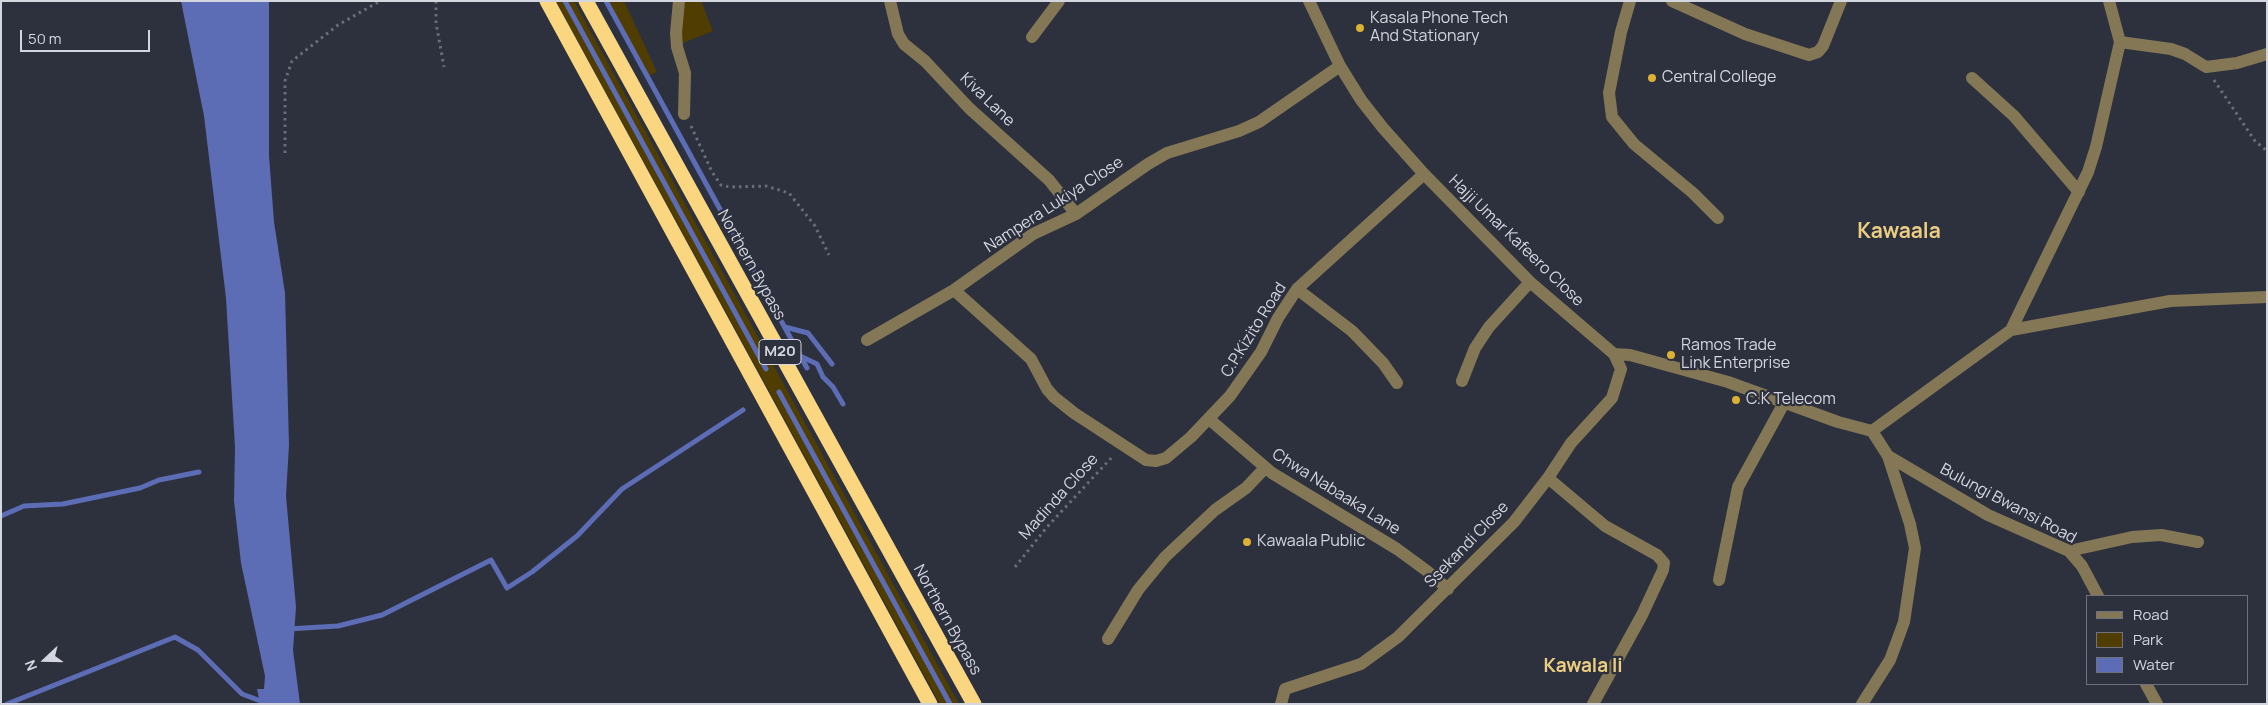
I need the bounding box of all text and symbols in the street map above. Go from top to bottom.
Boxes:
place label: Kasala Phone Tech And Stationary [1370,9,1508,47]
scale bar [22,20,152,52]
marker: Kasala Phone Tech And Stationary [1354,22,1366,34]
text: 50 m [28,28,62,49]
place label: Central College [1662,68,1776,88]
street label: Kiva Lane [956,69,1018,131]
marker: Central College [1646,72,1658,84]
street label: Nampera Lukiya Close [981,153,1127,257]
street label: Hajji Umar Kafeero Close [1444,171,1588,311]
street label: Northern Bypass [713,206,789,324]
district label: Kawaala [1857,219,1941,245]
street label: C.P.Kizito Road [1217,279,1291,381]
place label: Ramos Trade Link Enterprise [1681,336,1790,374]
road number: M20 [759,340,801,364]
marker: Ramos Trade Link Enterprise [1665,349,1677,361]
place label: C.K Telecom [1746,390,1836,410]
marker: C.K Telecom [1730,394,1742,406]
street label: Chwa Nabaaka Lane [1268,445,1404,539]
street label: Madinda Close [1015,450,1103,544]
street label: Bulungi Bwansi Road [1937,460,2079,548]
street label: Ssekandi Close [1421,498,1513,592]
place label: Kawaala Public [1257,532,1365,552]
marker: Kawaala Public [1241,536,1253,548]
street label: Northern Bypass [909,561,985,679]
legend [2086,595,2248,685]
text: Road [2133,604,2169,625]
text: Park [2133,629,2163,650]
north arrow [20,635,70,685]
text: Water [2133,654,2175,675]
district label: Kawala Ii [1543,656,1623,678]
text: N [20,657,41,674]

